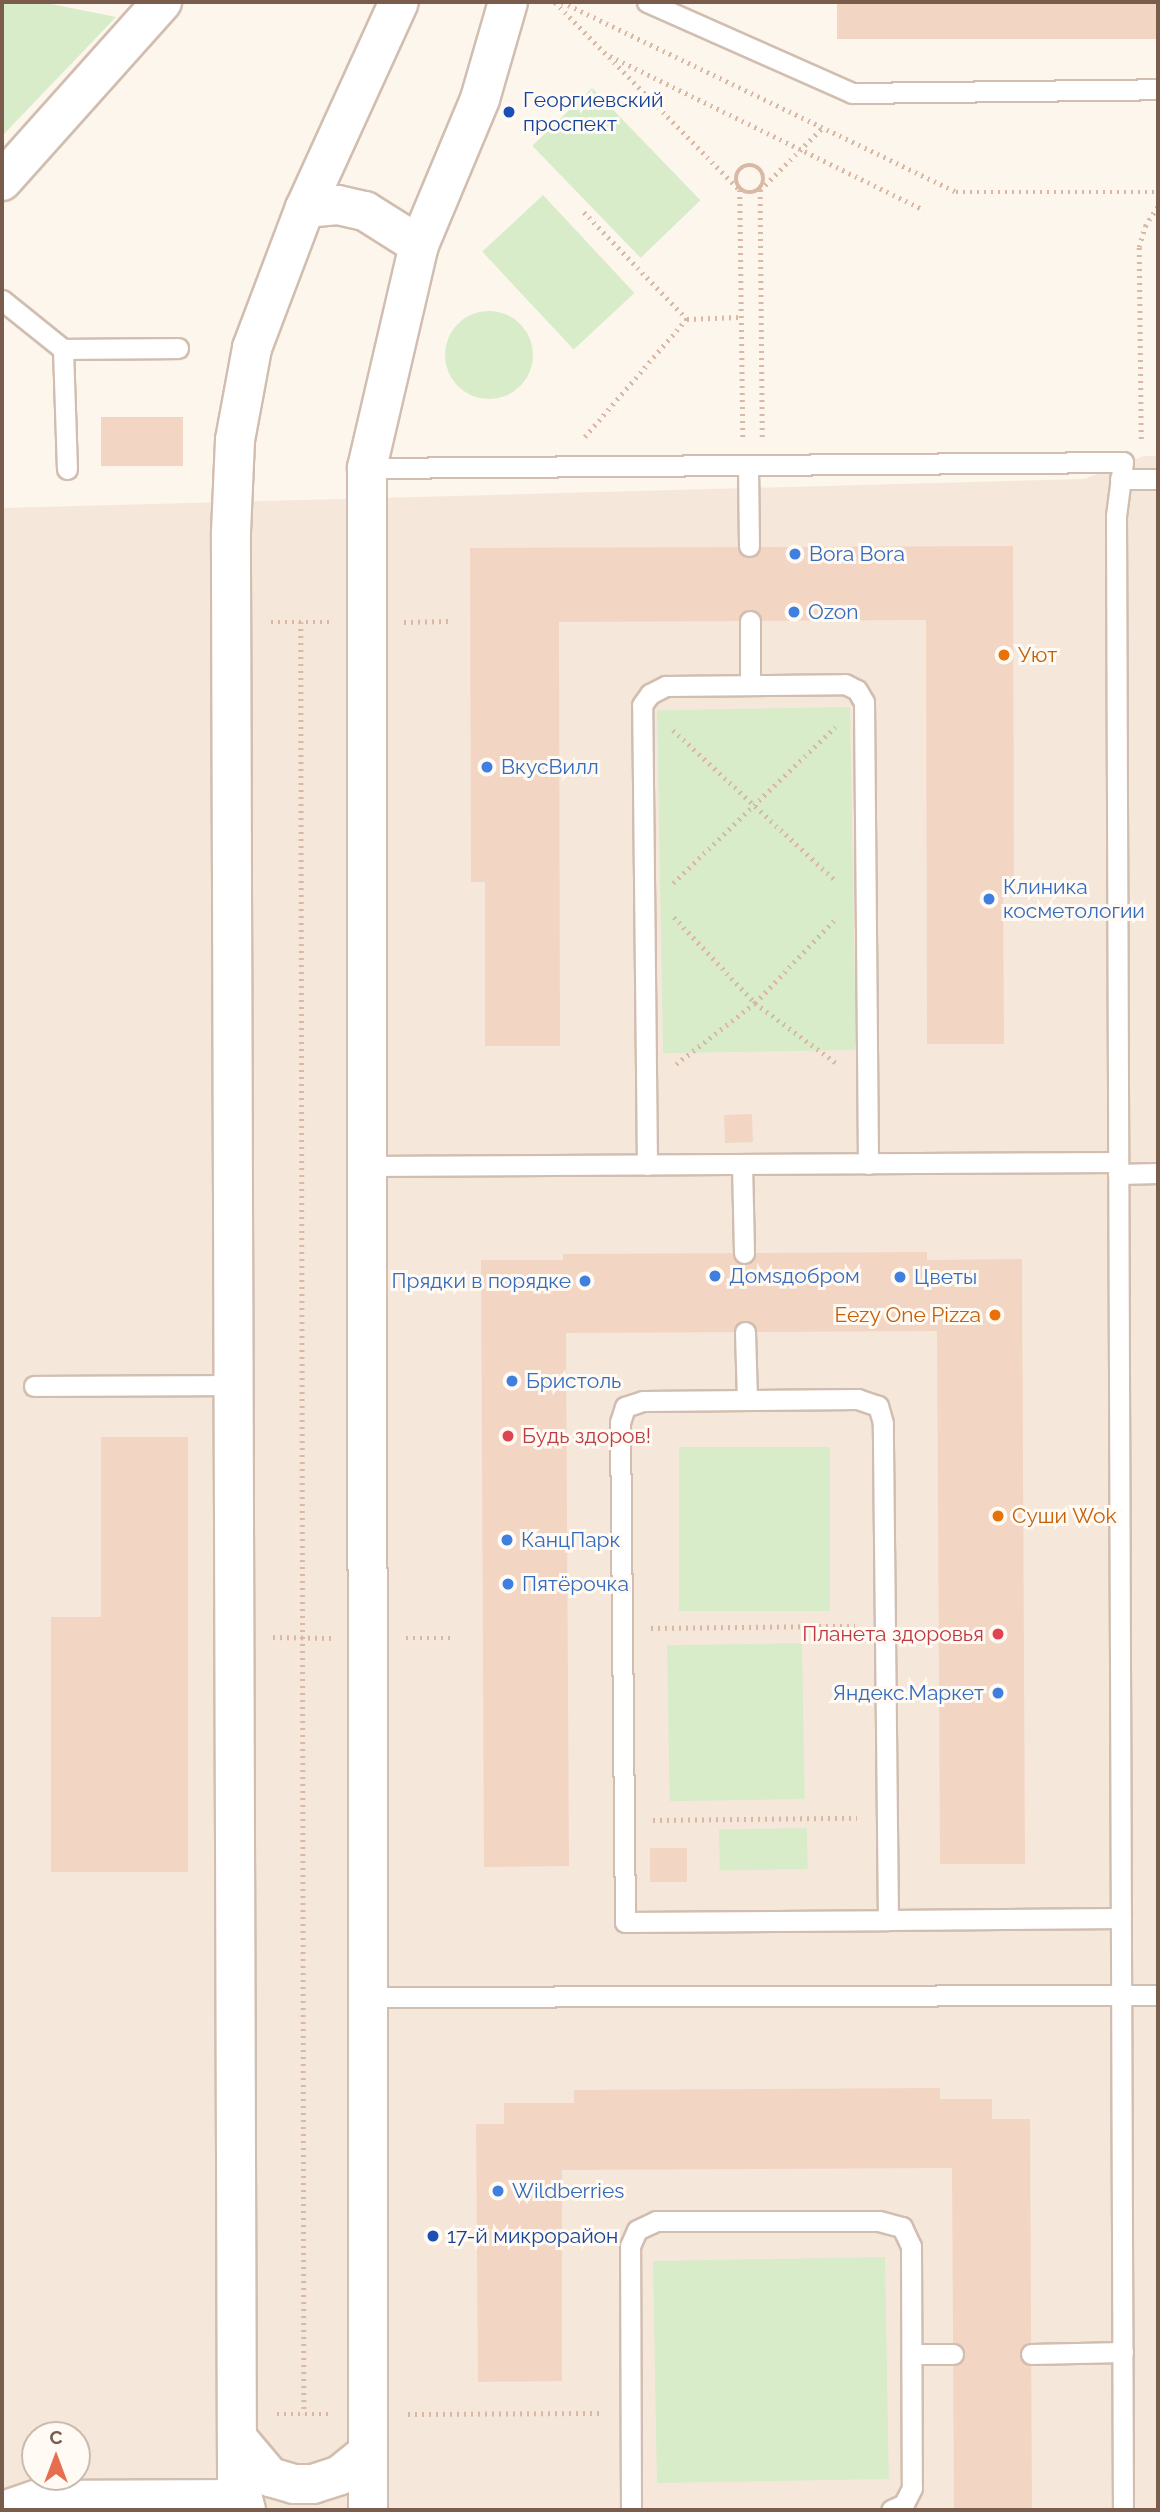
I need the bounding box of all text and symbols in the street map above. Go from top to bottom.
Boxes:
place label: Георгиевский проспект [523,87,664,137]
marker: Георгиевский проспект [501,104,517,120]
place label: Bora Bora [809,541,905,567]
marker: Bora Bora [787,546,803,562]
place label: Ozon [808,599,859,625]
marker: Ozon [786,604,802,620]
place label: Уют [1018,642,1057,668]
marker: Уют [996,647,1012,663]
place label: ВкусВилл [501,754,599,780]
marker: ВкусВилл [479,759,495,775]
place label: Клиника косметологии [1003,874,1145,924]
marker: Клиника косметологии [981,891,997,907]
place label: Домsдобром [729,1263,860,1289]
place label: Цветы [914,1264,977,1290]
place label: Прядки в порядке [392,1268,571,1294]
marker: Домsдобром [707,1268,723,1284]
marker: Цветы [892,1269,908,1285]
marker: Прядки в порядке [577,1273,593,1289]
place label: Eezy One Pizza [834,1302,981,1328]
marker: Eezy One Pizza [987,1307,1003,1323]
place label: Бристоль [526,1368,621,1394]
marker: Бристоль [504,1373,520,1389]
place label: Будь здоров! [522,1423,651,1449]
marker: Будь здоров! [500,1428,516,1444]
place label: Суши Wok [1012,1503,1117,1529]
marker: Суши Wok [990,1508,1006,1524]
place label: КанцПарк [521,1527,620,1553]
marker: КанцПарк [499,1532,515,1548]
place label: Пятёрочка [522,1571,629,1597]
marker: Пятёрочка [500,1576,516,1592]
place label: Планета здоровья [802,1621,984,1647]
marker: Планета здоровья [990,1626,1006,1642]
place label: Яндекс.Маркет [833,1680,984,1706]
marker: Яндекс.Маркет [990,1685,1006,1701]
place label: Wildberries [512,2178,624,2204]
marker: Wildberries [490,2183,506,2199]
place label: 17-й микрорайон [447,2223,618,2249]
marker: 17-й микрорайон [425,2228,441,2244]
north arrow [21,2421,91,2491]
text: С [49,2426,63,2448]

